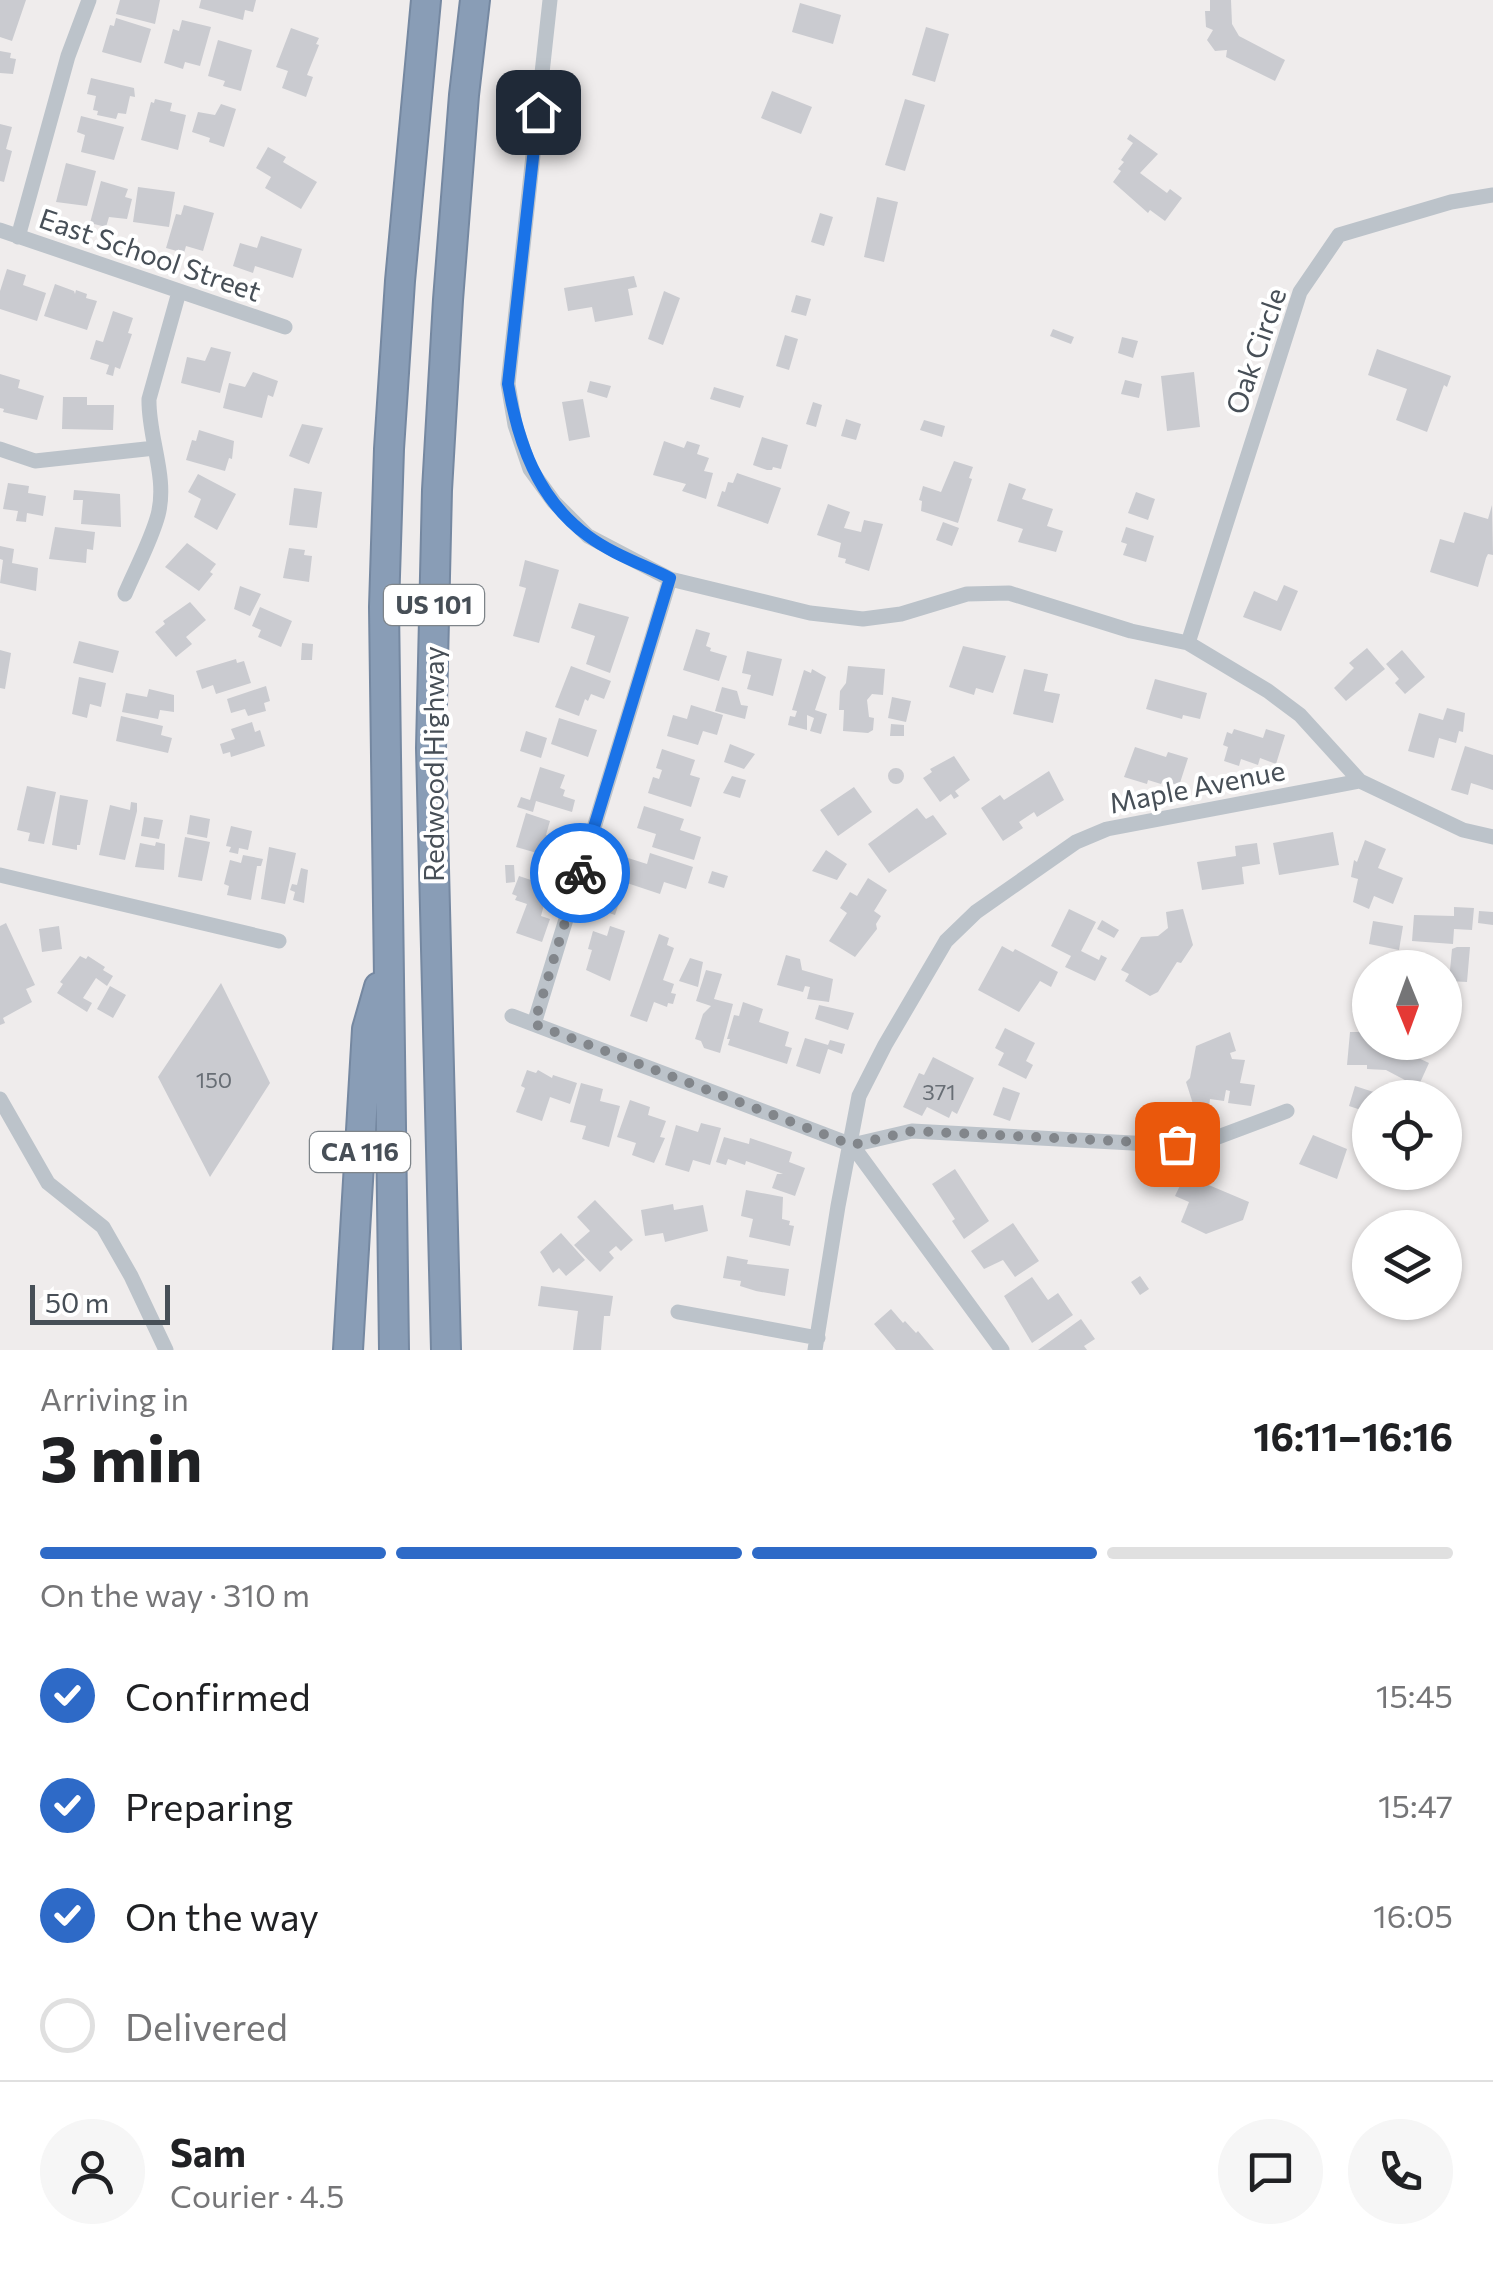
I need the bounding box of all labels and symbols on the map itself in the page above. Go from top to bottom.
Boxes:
pin [496,70,581,155]
street label: East School Street [35,200,266,308]
street label: Oak Circle [1218,283,1292,418]
road number: US 101 [384,585,484,625]
street label: Redwood Highway [416,646,450,882]
street label: Maple Avenue [1106,752,1288,820]
courier [530,823,630,923]
north arrow [1352,950,1462,1060]
house number: 150 [196,1066,232,1093]
house number: 371 [922,1078,956,1105]
pin [1135,1102,1220,1187]
road number: CA 116 [310,1132,410,1172]
scale bar [30,1280,170,1324]

